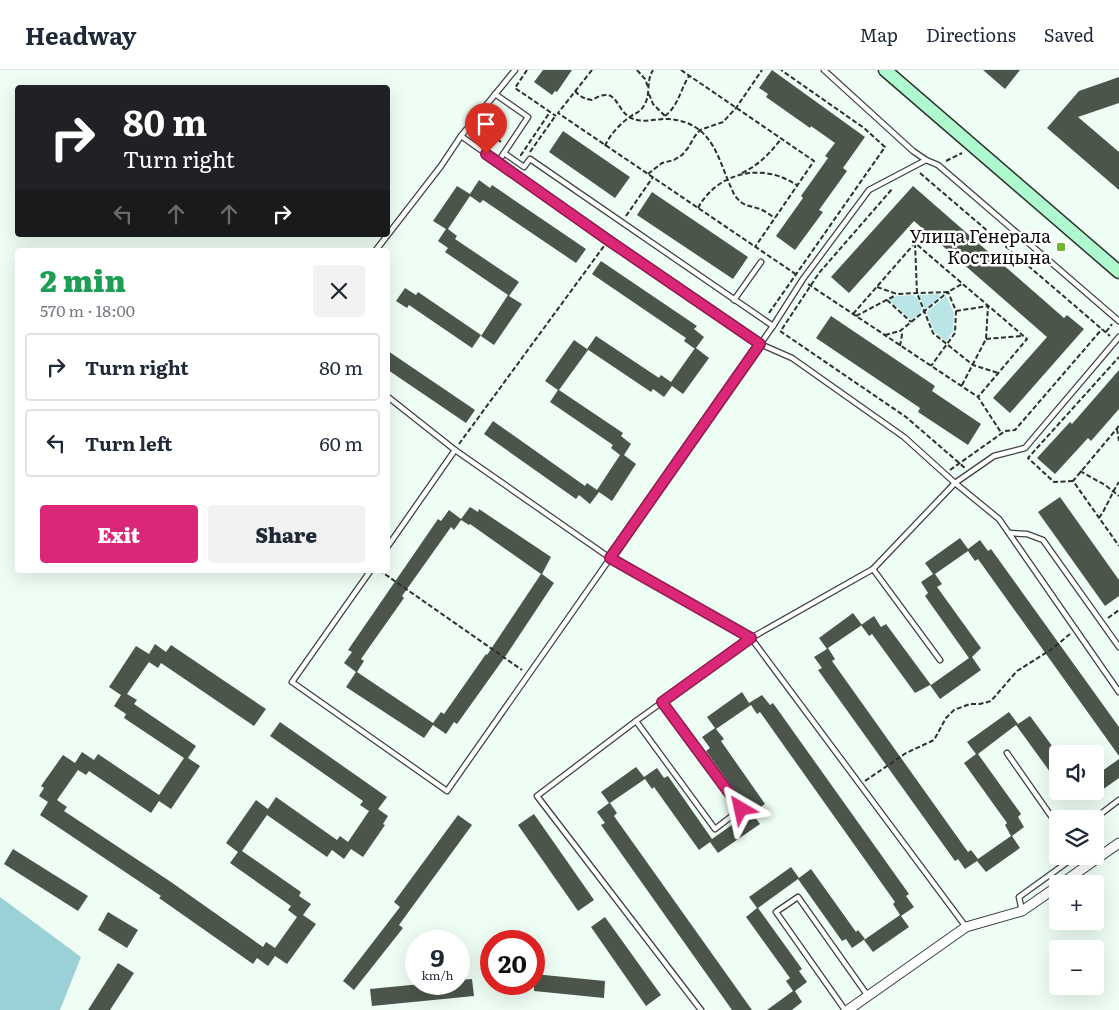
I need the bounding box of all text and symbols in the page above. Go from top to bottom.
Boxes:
text: Headway [25,17,136,52]
text: Map [860,21,898,48]
text: Directions [926,21,1016,48]
text: Saved [1044,21,1094,48]
text: 80 m [123,95,207,147]
pin [465,103,507,154]
icon: right [40,105,105,170]
icon: arrive [472,110,500,138]
text: Turn right [123,142,235,175]
icon: left [109,200,137,228]
icon: ahead [162,200,190,228]
icon: ahead [215,200,243,228]
icon: right [268,200,296,228]
place label: Улица Генерала Костицына [909,222,1051,270]
marker: Улица Генерала Костицына [1055,241,1067,253]
text: 2 min [40,257,126,301]
button: close [313,265,365,317]
text: 570 m · 18:00 [40,298,135,322]
icon: right [42,353,70,381]
text: Turn right [85,353,189,381]
text: 80 m [319,353,363,381]
icon: left [42,429,70,457]
text: Turn left [85,429,172,457]
text: 60 m [320,429,363,457]
button: Exit [40,505,198,563]
button: Share [208,505,365,563]
map controls [1049,745,1104,995]
button: sound [1049,745,1104,800]
position arrow [714,782,766,834]
button: layers [1049,810,1104,865]
button: + [1049,875,1104,930]
speed limit sign: 20 [480,930,545,995]
text: 9 [430,938,445,975]
button: − [1049,940,1104,995]
text: km/h [422,966,453,984]

